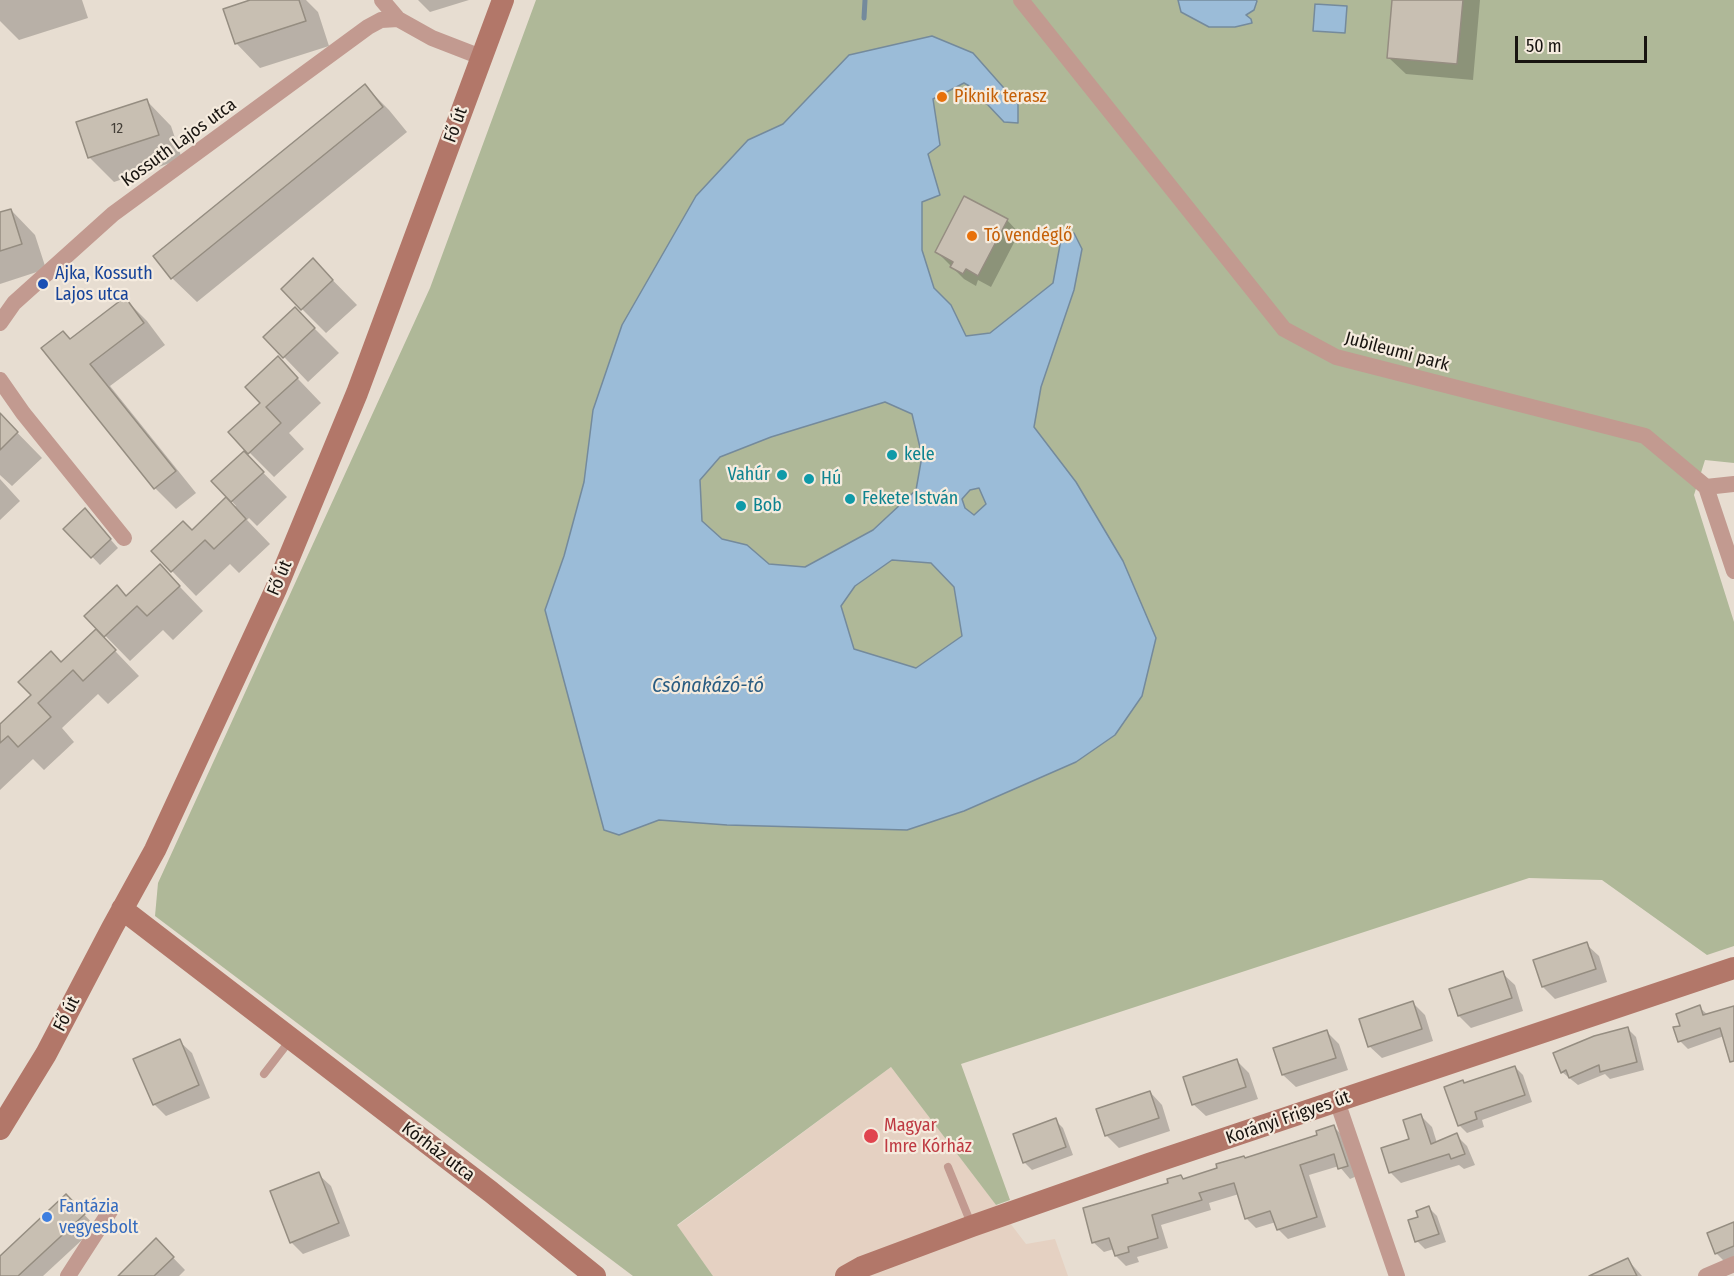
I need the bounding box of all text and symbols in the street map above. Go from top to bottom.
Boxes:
scale bar [1518,24,1650,62]
text: 50 m [1526,35,1562,57]
place label: Piknik terasz [954,86,1047,108]
marker: Piknik terasz [935,90,949,104]
street label: Kossuth Lajos utca [117,94,241,192]
street label: Fő út [440,104,472,146]
house number: 12 [111,120,123,138]
place label: Tó vendéglő [984,225,1072,247]
marker: Tó vendéglő [965,229,979,243]
place label: Ajka, Kossuth Lajos utca [55,263,153,306]
marker: Ajka, Kossuth Lajos utca [36,277,50,291]
street label: Jubileumi park [1343,328,1451,376]
place label: kele [904,444,935,466]
marker: kele [885,448,899,462]
place label: Vahúr [728,464,770,486]
marker: Vahúr [775,468,789,482]
place label: Hú [821,468,841,490]
marker: Hú [802,472,816,486]
place label: Fekete István [862,488,958,510]
marker: Fekete István [843,492,857,506]
place label: Bob [753,495,782,517]
marker: Bob [734,499,748,513]
street label: Fő út [263,557,297,599]
water label: Csónakázó-tó [652,674,764,698]
street label: Fő út [49,993,85,1035]
street label: Korányi Frigyes út [1223,1087,1353,1149]
place label: Magyar Imre Kórház [884,1115,972,1158]
street label: Kórház utca [397,1117,479,1187]
marker: Magyar Imre Kórház [862,1127,880,1145]
place label: Fantázia vegyesbolt [59,1196,139,1238]
marker: Fantázia vegyesbolt [40,1210,54,1224]

